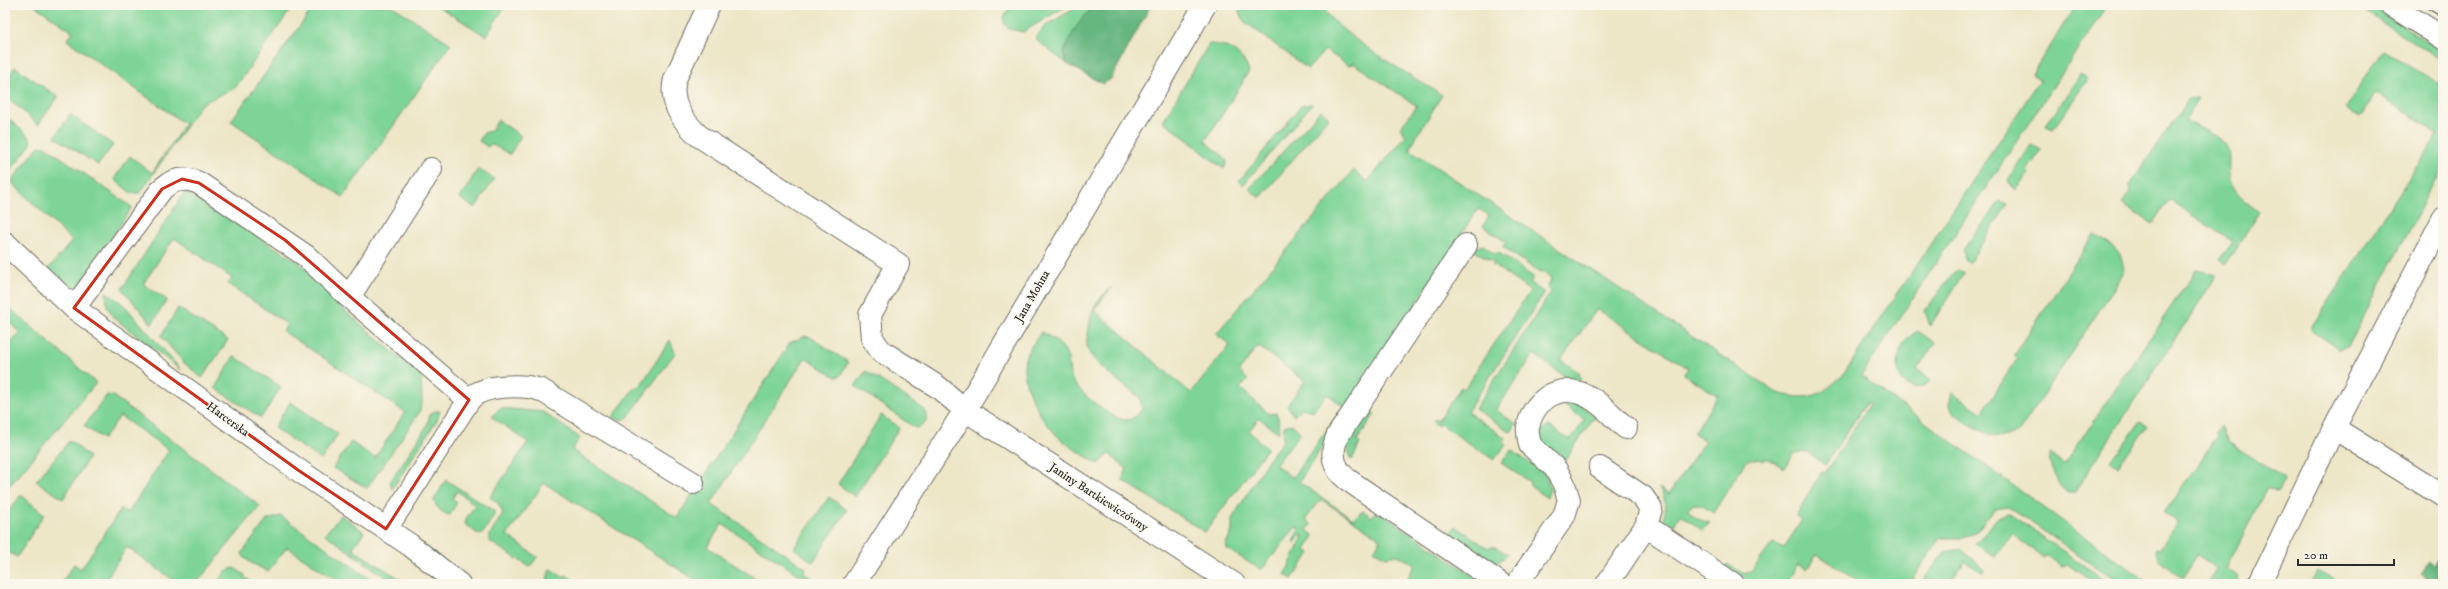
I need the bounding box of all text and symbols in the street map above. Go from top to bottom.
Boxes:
street label: Jana Mohna [1011,267,1054,326]
street label: Harcerska [203,399,253,440]
street label: Janiny Bartkiewiczówny [1046,459,1151,535]
scale bar [2298,541,2394,567]
text: 20 m [2304,548,2328,563]

